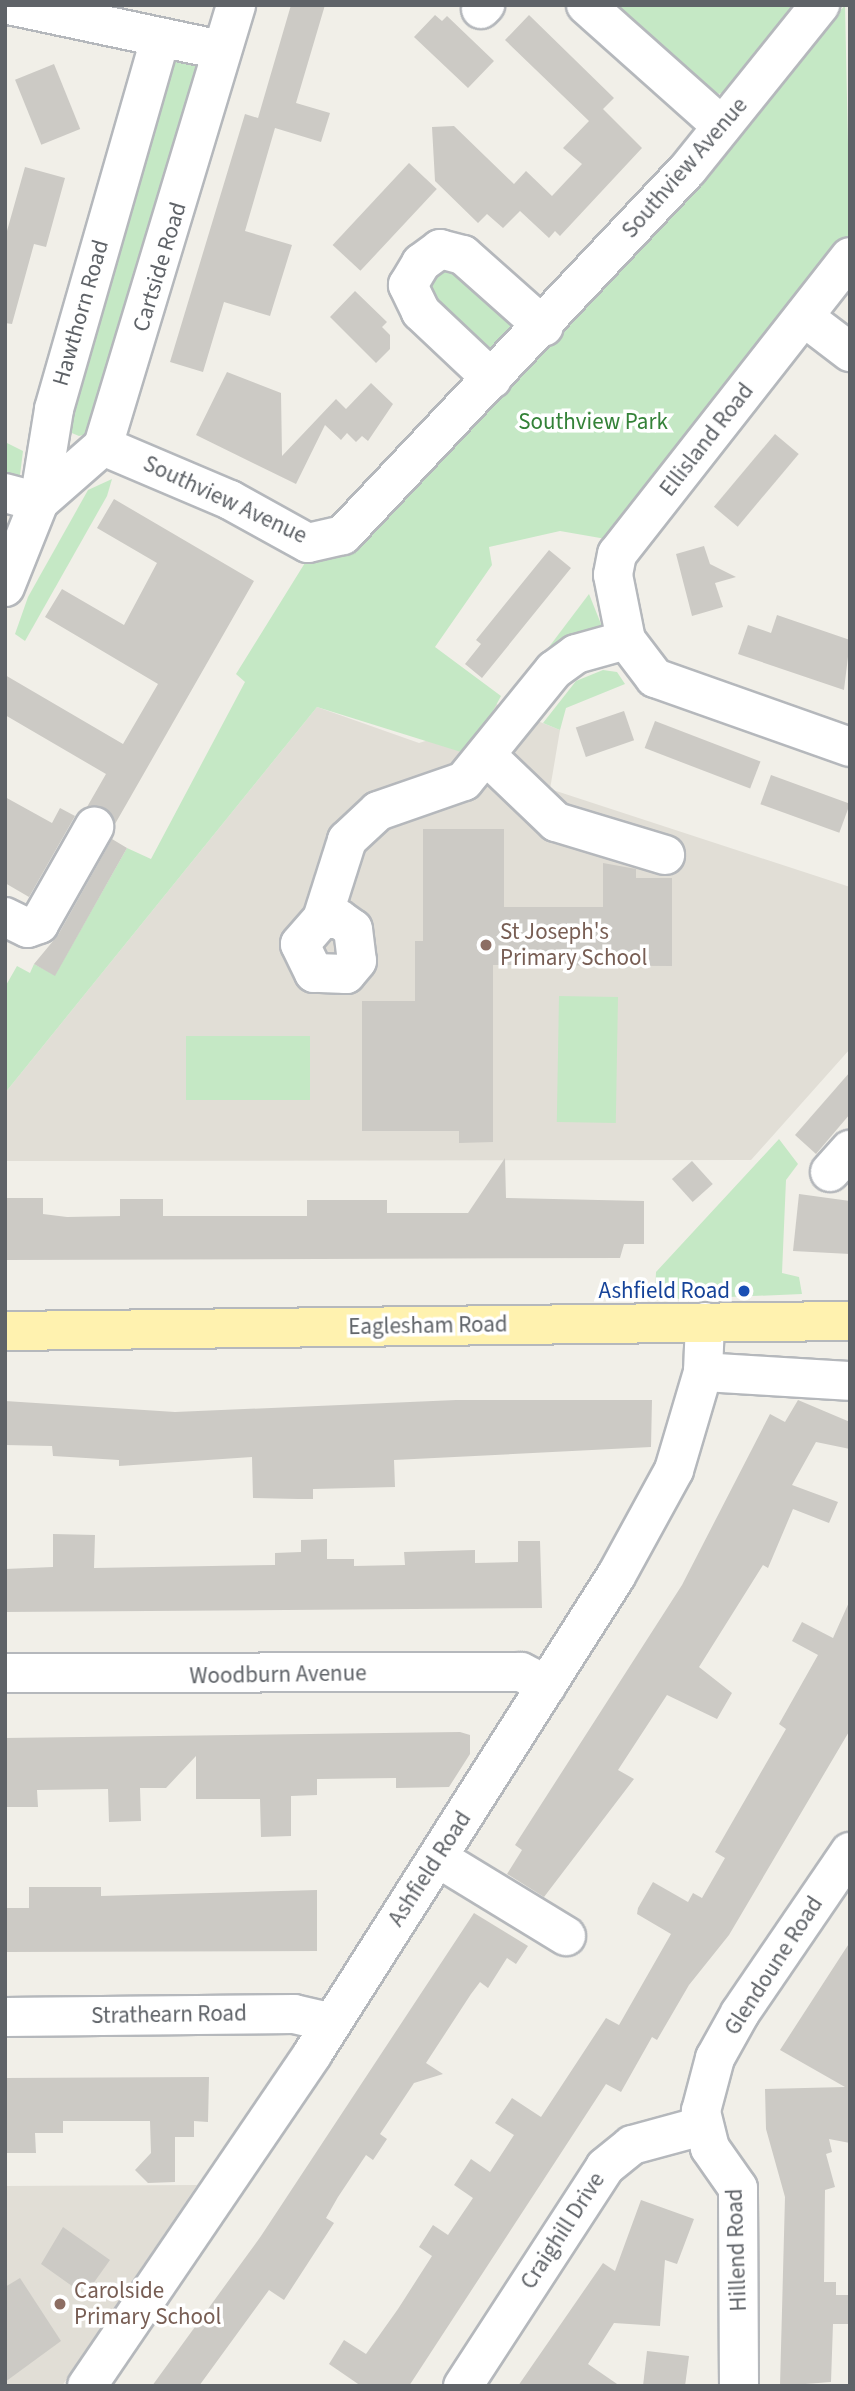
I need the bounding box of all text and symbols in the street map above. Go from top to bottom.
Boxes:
street label: Southview Avenue [616,92,754,244]
street label: Cartside Road [127,199,193,335]
street label: Hawthorn Road [47,237,115,389]
street label: Ellisland Road [654,378,760,502]
park label: Southview Park [518,408,668,436]
street label: Southview Avenue [139,450,311,550]
place label: St Joseph's Primary School [500,918,647,972]
marker: St Joseph's Primary School [478,937,494,953]
place label: Ashfield Road [598,1277,730,1305]
marker: Ashfield Road [736,1283,752,1299]
street label: Eaglesham Road [348,1311,508,1341]
street label: Woodburn Avenue [189,1660,367,1690]
street label: Ashfield Road [383,1806,477,1932]
street label: Glendoune Road [719,1891,829,2041]
street label: Strathearn Road [91,2000,247,2030]
street label: Craighill Drive [515,2167,611,2295]
street label: Hillend Road [721,2188,753,2312]
place label: Carolside Primary School [74,2277,221,2331]
marker: Carolside Primary School [52,2296,68,2312]

